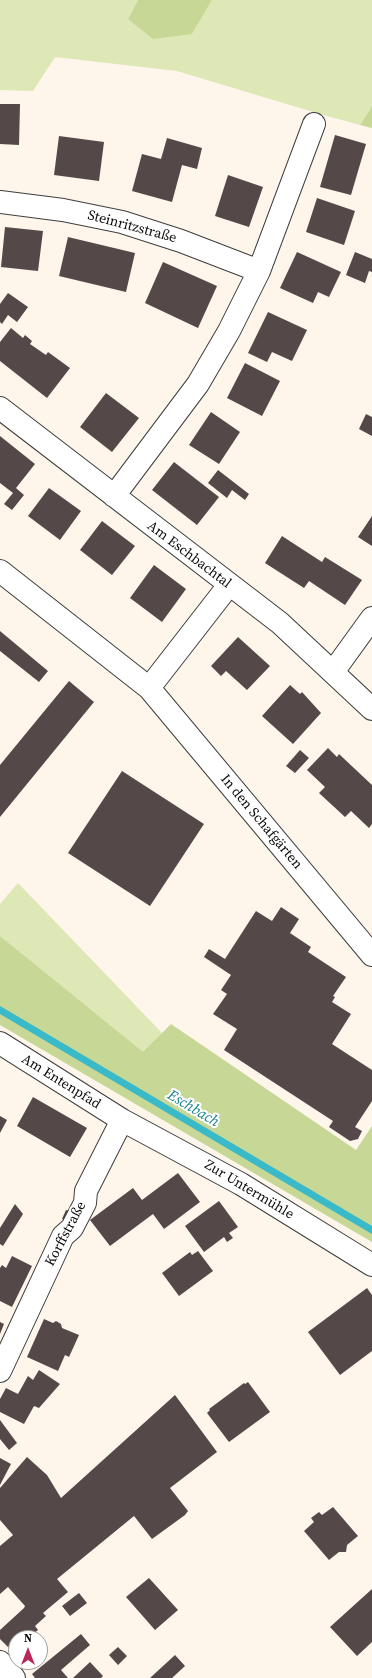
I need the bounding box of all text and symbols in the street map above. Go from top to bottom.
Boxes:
street label: Steinritzstraße [86,207,178,247]
street label: Am Eschbachtal [144,518,234,592]
street label: In den Schafgärten [216,771,306,873]
street label: Am Entenpfad [18,1051,104,1113]
water label: Eschbach [164,1087,222,1131]
street label: Zur Untermühle [201,1157,297,1223]
street label: Korffstraße [42,1199,90,1269]
north arrow [8,1630,48,1670]
text: N [24,1631,32,1646]

